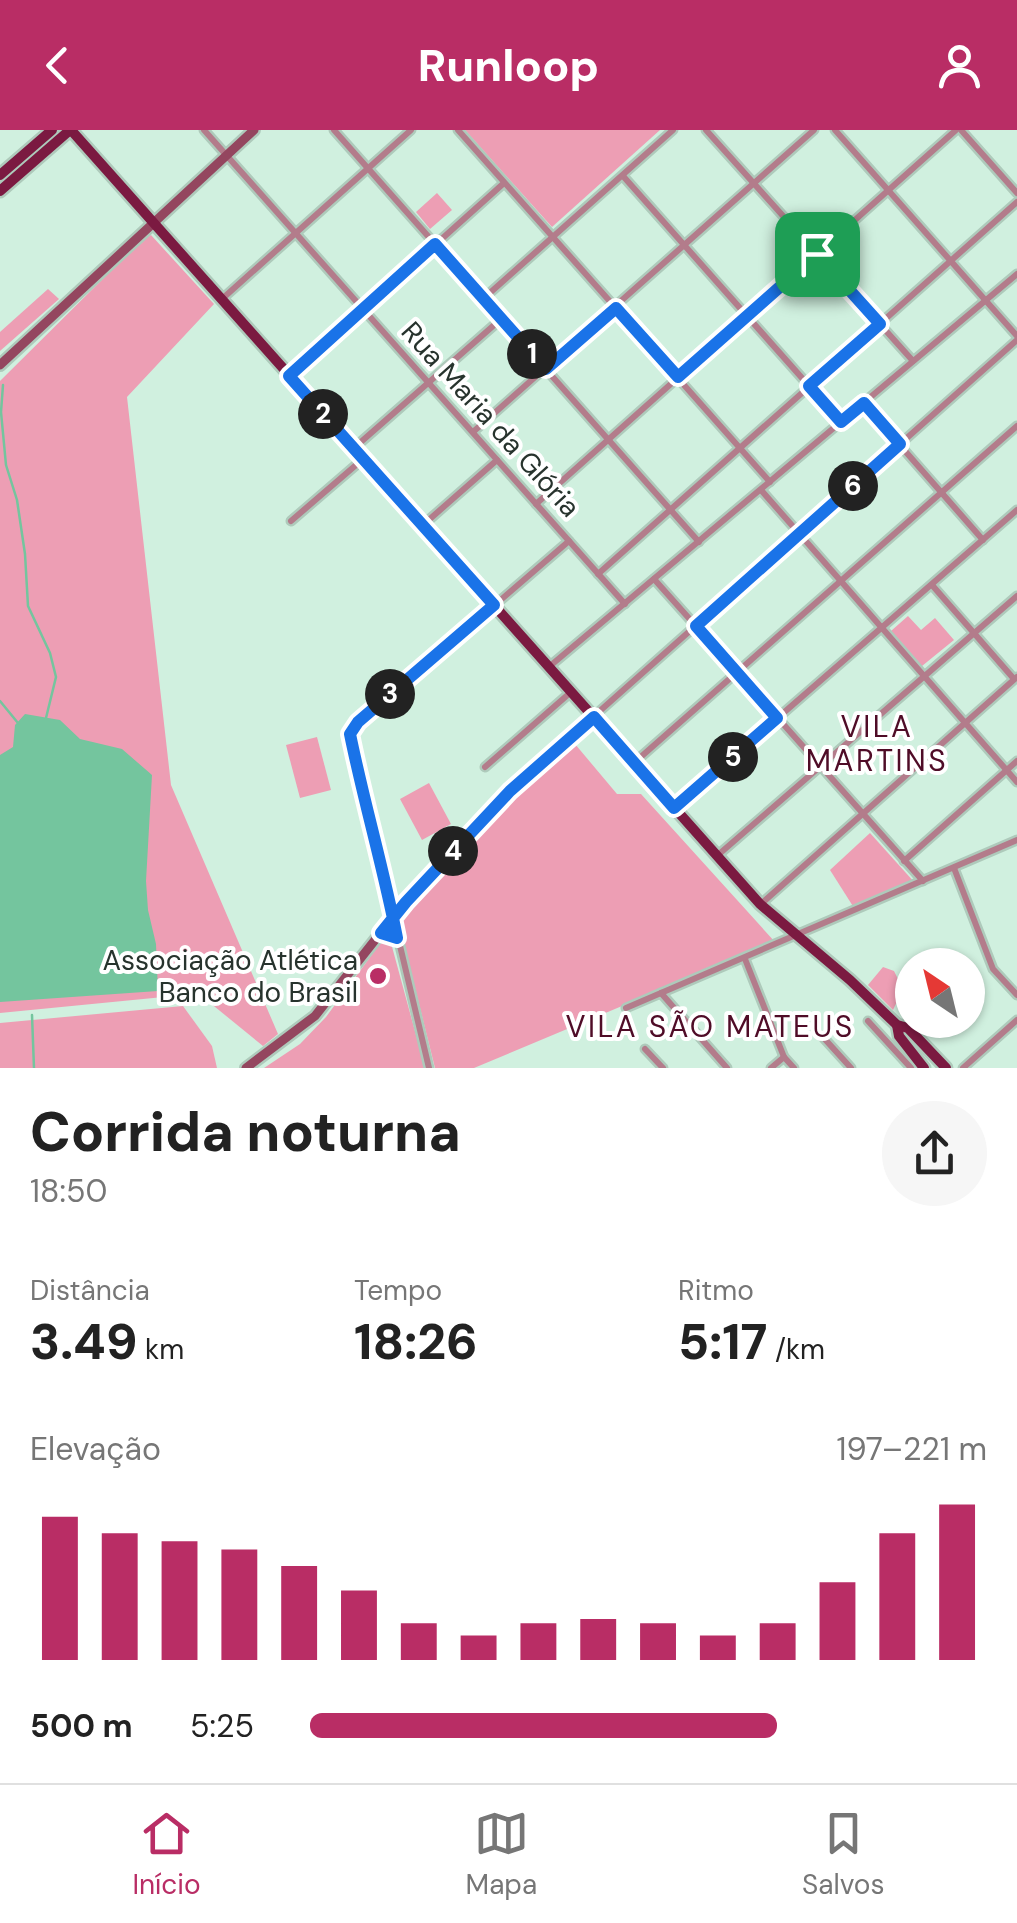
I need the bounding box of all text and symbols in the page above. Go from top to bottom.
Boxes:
text: Runloop [418,36,599,95]
icon: back [30,38,85,93]
icon: person [932,38,987,93]
pin [775,212,860,297]
icon: arrive [790,227,845,282]
street label: Rua Maria da Glória [393,314,588,525]
pin: 1 [507,329,557,379]
text: 1 [527,335,537,372]
pin: 2 [298,389,348,439]
text: 2 [315,395,331,432]
pin: 6 [828,461,878,511]
text: 6 [844,467,862,504]
pin: 3 [365,669,415,719]
text: 3 [382,675,398,712]
district label: VILA MARTINS [806,707,948,780]
pin: 5 [708,732,758,782]
text: 5 [724,738,742,775]
pin: 4 [428,826,478,876]
text: 4 [444,832,462,869]
place label: Associação Atlética Banco do Brasil [102,942,358,1011]
north arrow [895,948,985,1038]
map controls [895,948,985,1038]
marker: Associação Atlética Banco do Brasil [367,965,389,987]
district label: VILA SÃO MATEUS [565,1007,855,1046]
text: Corrida noturna [30,1096,461,1168]
button: share [882,1101,987,1206]
text: 18:50 [30,1170,107,1212]
text: Distância [30,1272,150,1309]
text: Tempo [354,1272,442,1309]
text: Ritmo [678,1272,754,1309]
text: 3.49 [30,1309,138,1375]
text: 18:26 [354,1309,478,1375]
text: 5:17 [678,1309,767,1375]
text: km [138,1331,184,1368]
text: /km [767,1331,825,1368]
text: Elevação [30,1428,161,1470]
text: 197–221 m [836,1428,987,1470]
text: 500 m [30,1705,133,1747]
text: 5:25 [190,1705,254,1747]
tab: Início [132,1806,201,1903]
tab: Mapa [466,1806,537,1903]
tab: Salvos [802,1806,885,1903]

